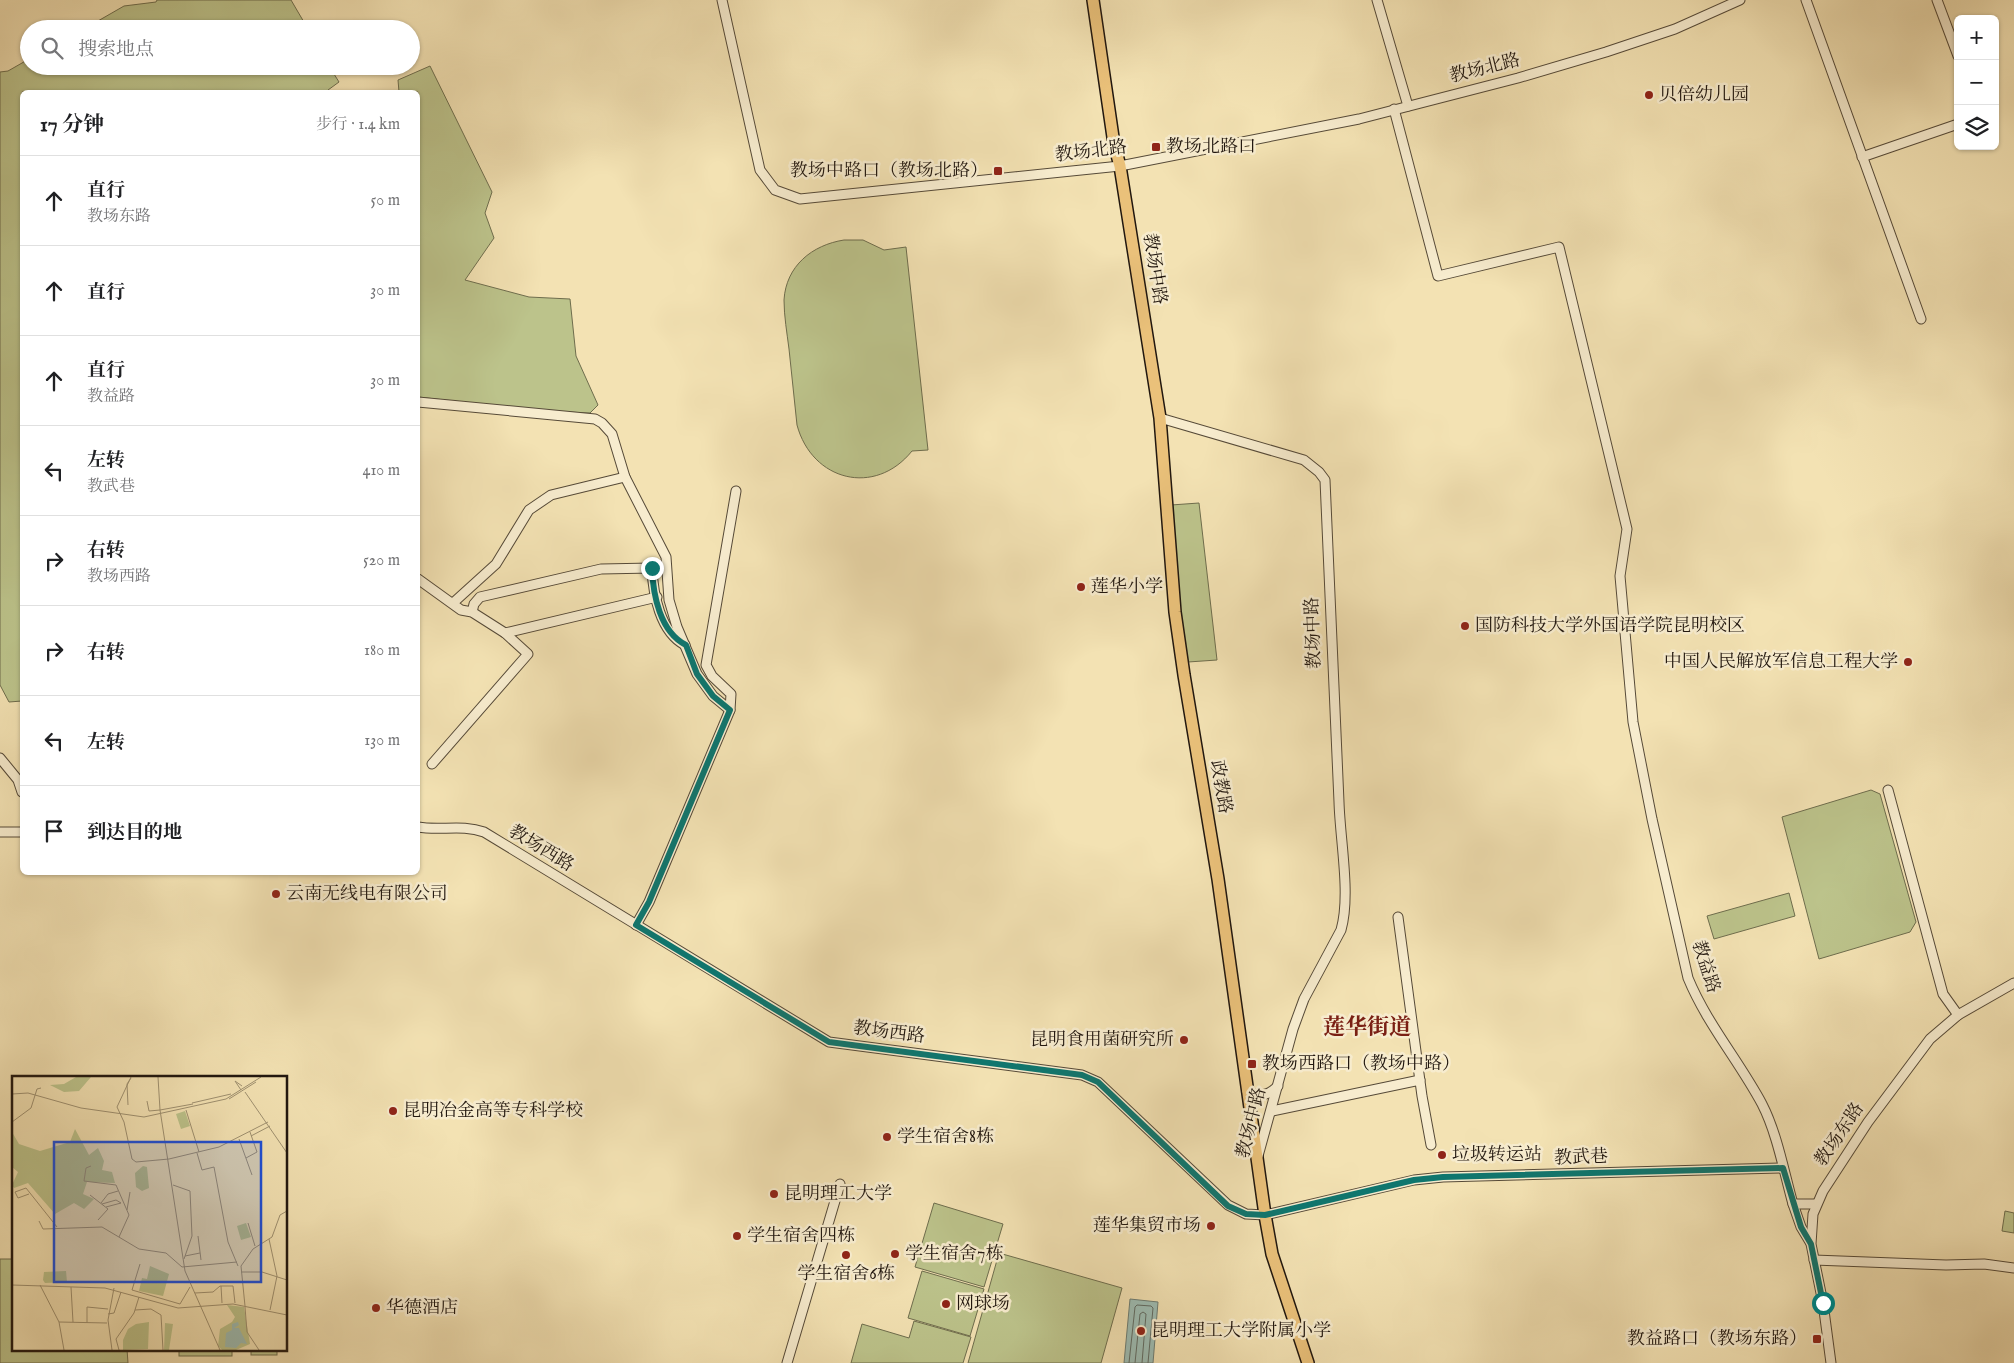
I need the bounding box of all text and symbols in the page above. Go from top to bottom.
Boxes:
map controls [1954,15,1999,150]
button: + [1954,15,1999,60]
search box [20,20,420,75]
icon: search [38,34,66,62]
text: 搜索地点 [78,38,154,62]
street label: 教场北路 [1447,49,1523,89]
button: − [1954,60,1999,105]
place label: 贝倍幼儿园 [1659,84,1749,107]
marker: 贝倍幼儿园 [1643,89,1655,101]
button: layers [1954,105,1999,150]
text: 17 分钟 [40,112,104,139]
text: 步行 · 1.4 km [316,115,400,135]
street label: 教场北路 [1054,136,1128,168]
place label: 教场北路口 [1166,136,1256,159]
marker: 教场北路口 [1150,141,1162,153]
place label: 教场中路口（教场北路） [790,160,988,183]
marker: 教场中路口（教场北路） [992,165,1004,177]
text: 直行 [87,179,125,203]
icon: ahead [40,187,68,215]
text: 50 m [371,191,400,211]
text: 教场东路 [87,207,151,227]
street label: 教场中路 [1137,232,1171,306]
icon: ahead [40,277,68,305]
text: 直行 [87,281,125,305]
text: 30 m [370,281,400,301]
text: 直行 [87,359,125,383]
icon: ahead [40,367,68,395]
text: 30 m [370,371,400,391]
text: 教益路 [87,387,135,407]
text: 左转 [87,449,125,473]
icon: left [40,457,68,485]
text: 410 m [363,461,400,481]
text: 教武巷 [87,477,135,497]
text: 右转 [87,539,125,563]
icon: right [40,547,68,575]
text: 520 m [363,551,400,571]
route end [641,557,664,580]
text: 教场西路 [87,567,151,587]
place label: 莲华小学 [1091,576,1163,599]
marker: 莲华小学 [1075,581,1087,593]
street label: 教场中路 [1301,597,1327,669]
place label: 国防科技大学外国语学院昆明校区 [1475,615,1745,638]
marker: 国防科技大学外国语学院昆明校区 [1459,620,1471,632]
icon: right [40,637,68,665]
text: 右转 [87,641,125,665]
text: 180 m [364,641,400,661]
place label: 中国人民解放军信息工程大学 [1664,651,1898,674]
marker: 中国人民解放军信息工程大学 [1902,656,1914,668]
icon: left [40,727,68,755]
text: 左转 [87,731,125,755]
text: 130 m [364,731,400,751]
street label: 政教路 [1204,758,1236,816]
icon: arrive [40,817,68,845]
text: 到达目的地 [87,821,182,845]
street label: 教场西路 [504,821,578,877]
place label: 云南无线电有限公司 [286,883,448,906]
marker: 云南无线电有限公司 [270,888,282,900]
street label: 教益路 [1686,938,1724,996]
district label: 莲华街道 [1323,1014,1411,1042]
street label: 教场西路 [852,1017,926,1049]
place label: 昆明食用菌研究所 [1030,1029,1174,1052]
marker: 昆明食用菌研究所 [1178,1034,1190,1046]
place label: 教场西路口（教场中路） [1262,1053,1460,1076]
marker: 教场西路口（教场中路） [1246,1058,1258,1070]
inset map [12,1076,288,1350]
street label: 教场中路 [1232,1085,1272,1161]
street label: 教场东路 [1810,1099,1870,1171]
place label: 昆明冶金高等专科学校 [403,1100,583,1123]
marker: 昆明冶金高等专科学校 [387,1105,399,1117]
place label: 学生宿舍8栋 [897,1126,994,1149]
marker: 学生宿舍8栋 [881,1131,893,1143]
place label: 垃圾转运站 [1452,1144,1542,1167]
street label: 教武巷 [1554,1146,1608,1170]
marker: 垃圾转运站 [1436,1149,1448,1161]
place label: 昆明理工大学 [784,1183,892,1206]
marker: 昆明理工大学 [768,1188,780,1200]
place label: 莲华集贸市场 [1093,1215,1201,1238]
marker: 莲华集贸市场 [1205,1220,1217,1232]
place label: 学生宿舍四栋 [747,1225,855,1248]
marker: 学生宿舍四栋 [731,1230,743,1242]
place label: 学生宿舍7栋 [905,1243,1003,1266]
marker: 学生宿舍7栋 [889,1248,901,1260]
marker: 学生宿舍6栋 [840,1249,852,1261]
place label: 学生宿舍6栋 [797,1263,895,1286]
route start [1812,1292,1835,1315]
place label: 网球场 [956,1293,1010,1316]
place label: 华德酒店 [386,1297,458,1320]
marker: 网球场 [940,1298,952,1310]
marker: 华德酒店 [370,1302,382,1314]
place label: 昆明理工大学附属小学 [1151,1320,1331,1343]
marker: 昆明理工大学附属小学 [1135,1325,1147,1337]
place label: 教益路口（教场东路） [1627,1328,1807,1351]
marker: 教益路口（教场东路） [1811,1333,1823,1345]

